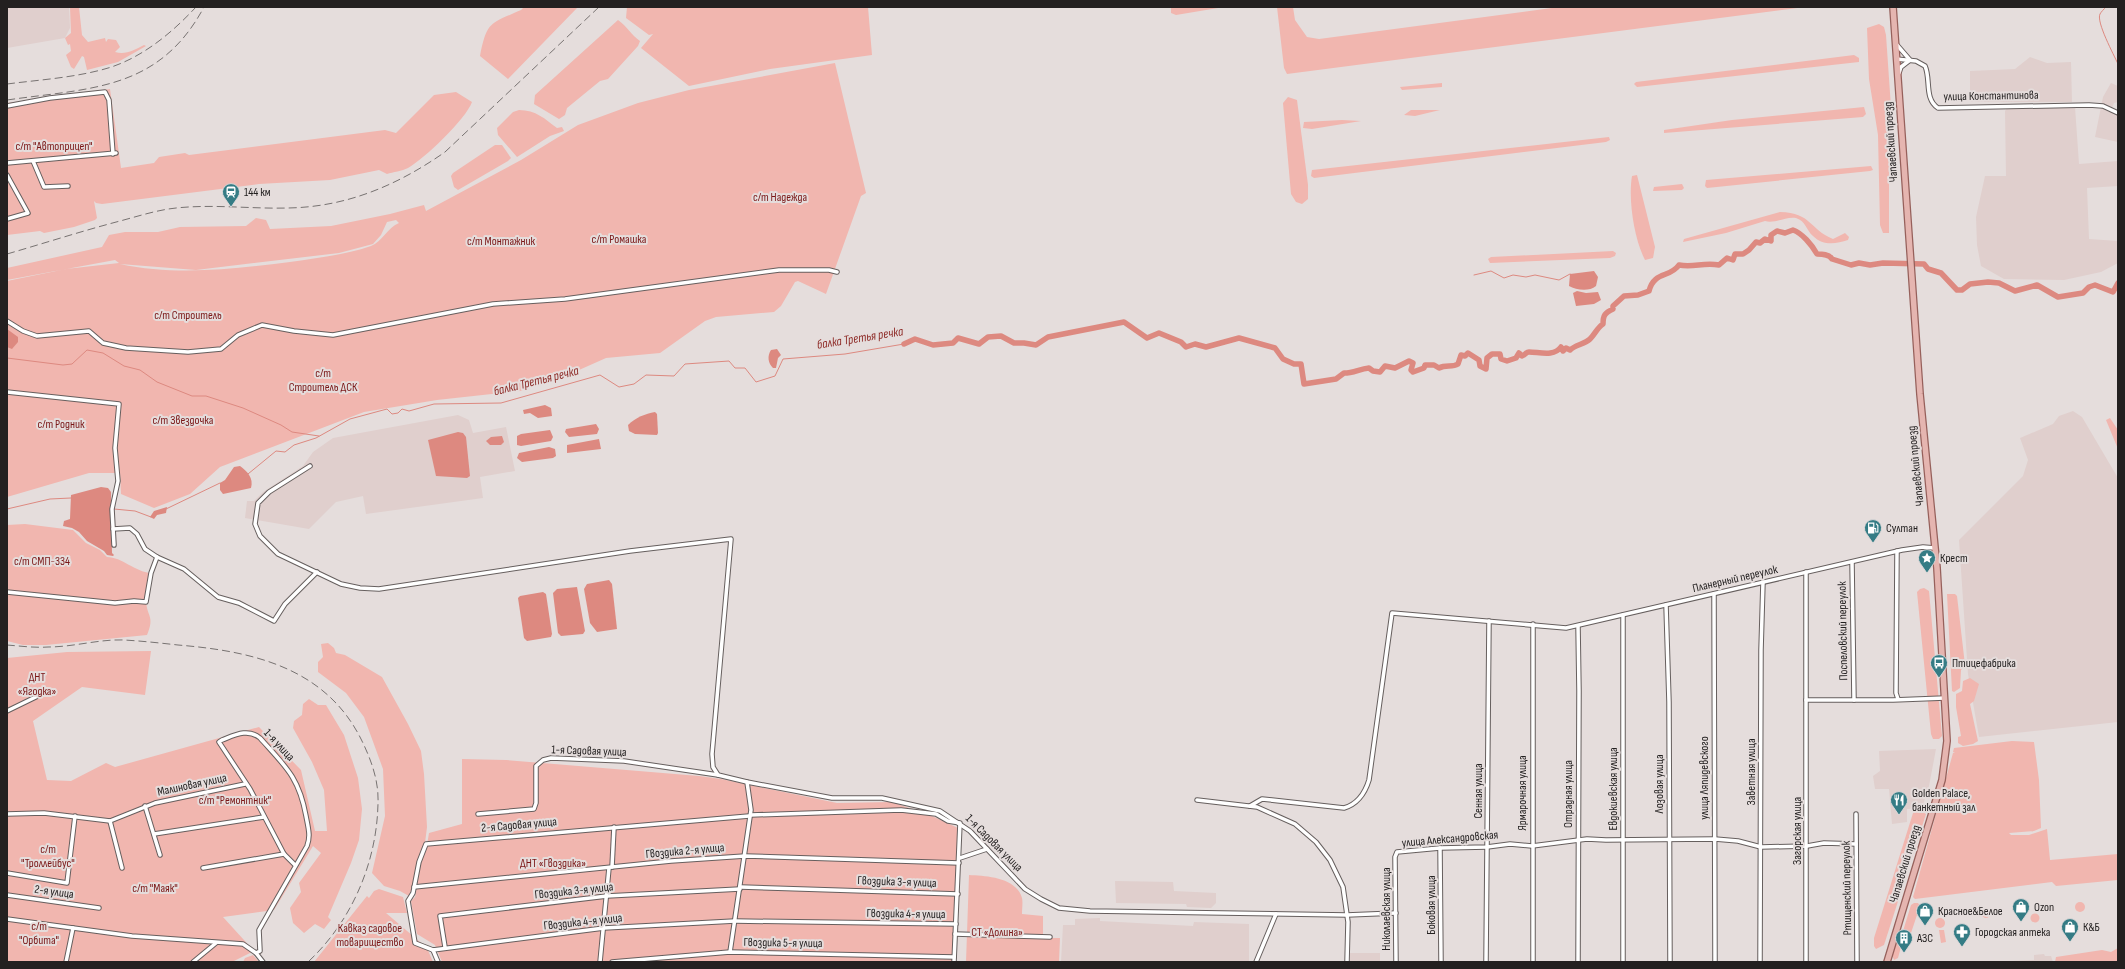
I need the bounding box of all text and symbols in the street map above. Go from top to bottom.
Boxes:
street label: улица Константинова [1943,88,2039,104]
street label: Чапаевский проезд [1881,101,1901,183]
park label: с/т "Автоприцеп" [15,139,93,154]
station icon: 144 км [221,182,241,207]
place label: 144 км [244,185,271,200]
park label: с/т Надежда [753,190,807,205]
park label: с/т Ромашка [592,232,647,247]
park label: с/т Монтажник [467,234,536,249]
park label: с/т Строитель [154,308,222,323]
water label: балка Третья речка [816,323,905,353]
water label: балка Третья речка [492,363,581,399]
park label: с/т Строитель ДСК [289,366,358,395]
park label: с/т Звездочка [153,413,214,428]
park label: с/т Родник [37,417,85,432]
street label: Чапаевский проезд [1904,425,1928,507]
fuel station icon: Султан [1863,518,1883,543]
place label: Султан [1886,521,1918,536]
place icon: Крест [1917,548,1937,573]
place label: Крест [1940,551,1968,566]
park label: с/т СМП-334 [14,554,70,569]
street label: Планерный переулок [1691,562,1779,596]
street label: Поспеловский переулок [1835,581,1851,681]
bus stop icon: Птицефабрика [1929,653,1949,678]
place label: Птицефабрика [1952,656,2016,671]
park label: ДНТ «Ягодка» [18,670,56,699]
street label: 1-я улица [260,726,298,765]
street label: улица Ляпидевского [1697,736,1712,820]
street label: Заветная улица [1744,738,1759,806]
street label: 1-я Садовая улица [551,742,627,760]
street label: Евдокиевская улица [1606,747,1621,831]
street label: Лозовая улица [1652,754,1667,815]
street label: Ярмарочная улица [1515,755,1530,831]
street label: Отрадная улица [1561,760,1576,828]
street label: Сенная улица [1471,763,1486,819]
street label: Малиновая улица [156,770,228,800]
place label: Golden Palace, банкетный зал [1912,786,1976,815]
restaurant icon: Golden Palace, банкетный зал [1889,790,1909,815]
park label: с/т "Ремонтник" [199,793,271,808]
street label: Загорская улица [1790,797,1805,865]
street label: 1-я Садовая улица [962,811,1026,875]
street label: 2-я Садовая улица [481,814,558,836]
street label: Чапаевский проезд [1886,823,1924,905]
street label: улица Александровская [1401,827,1499,851]
street label: Гвоздика 2-я улица [645,840,725,862]
street label: Ртищенский переулок [1839,840,1855,935]
park label: с/т "Троллейбус" [21,842,75,871]
park label: ДНТ «Гвоздика» [520,856,586,871]
street label: Николаевская улица [1379,867,1394,951]
street label: Гвоздика 3-я улица [857,873,937,891]
street label: Боковая улица [1424,875,1439,935]
street label: Гвоздика 3-я улица [534,879,614,903]
park label: с/т "Маяк" [132,881,178,896]
street label: 2-я улица [33,882,75,902]
shop icon: Ozon [2011,897,2031,922]
place label: Ozon [2034,900,2054,915]
shop icon: Красное&Белое [1915,901,1935,926]
place label: Красное&Белое [1938,904,2003,919]
street label: Гвоздика 4-я улица [866,906,946,922]
street label: Гвоздика 4-я улица [543,910,623,934]
shop icon: К&Б [2060,917,2080,942]
park label: с/т "Орбита" [19,919,59,948]
place label: К&Б [2083,920,2100,935]
park label: Кавказ садовое товарищество [336,921,404,950]
pharmacy icon: Городская аптека [1952,922,1972,947]
park label: СТ «Долина» [971,925,1023,940]
place label: Городская аптека [1975,925,2051,940]
building icon: АЗС [1894,928,1914,953]
place label: АЗС [1916,931,1933,946]
street label: Гвоздика 5-я улица [743,935,823,951]

